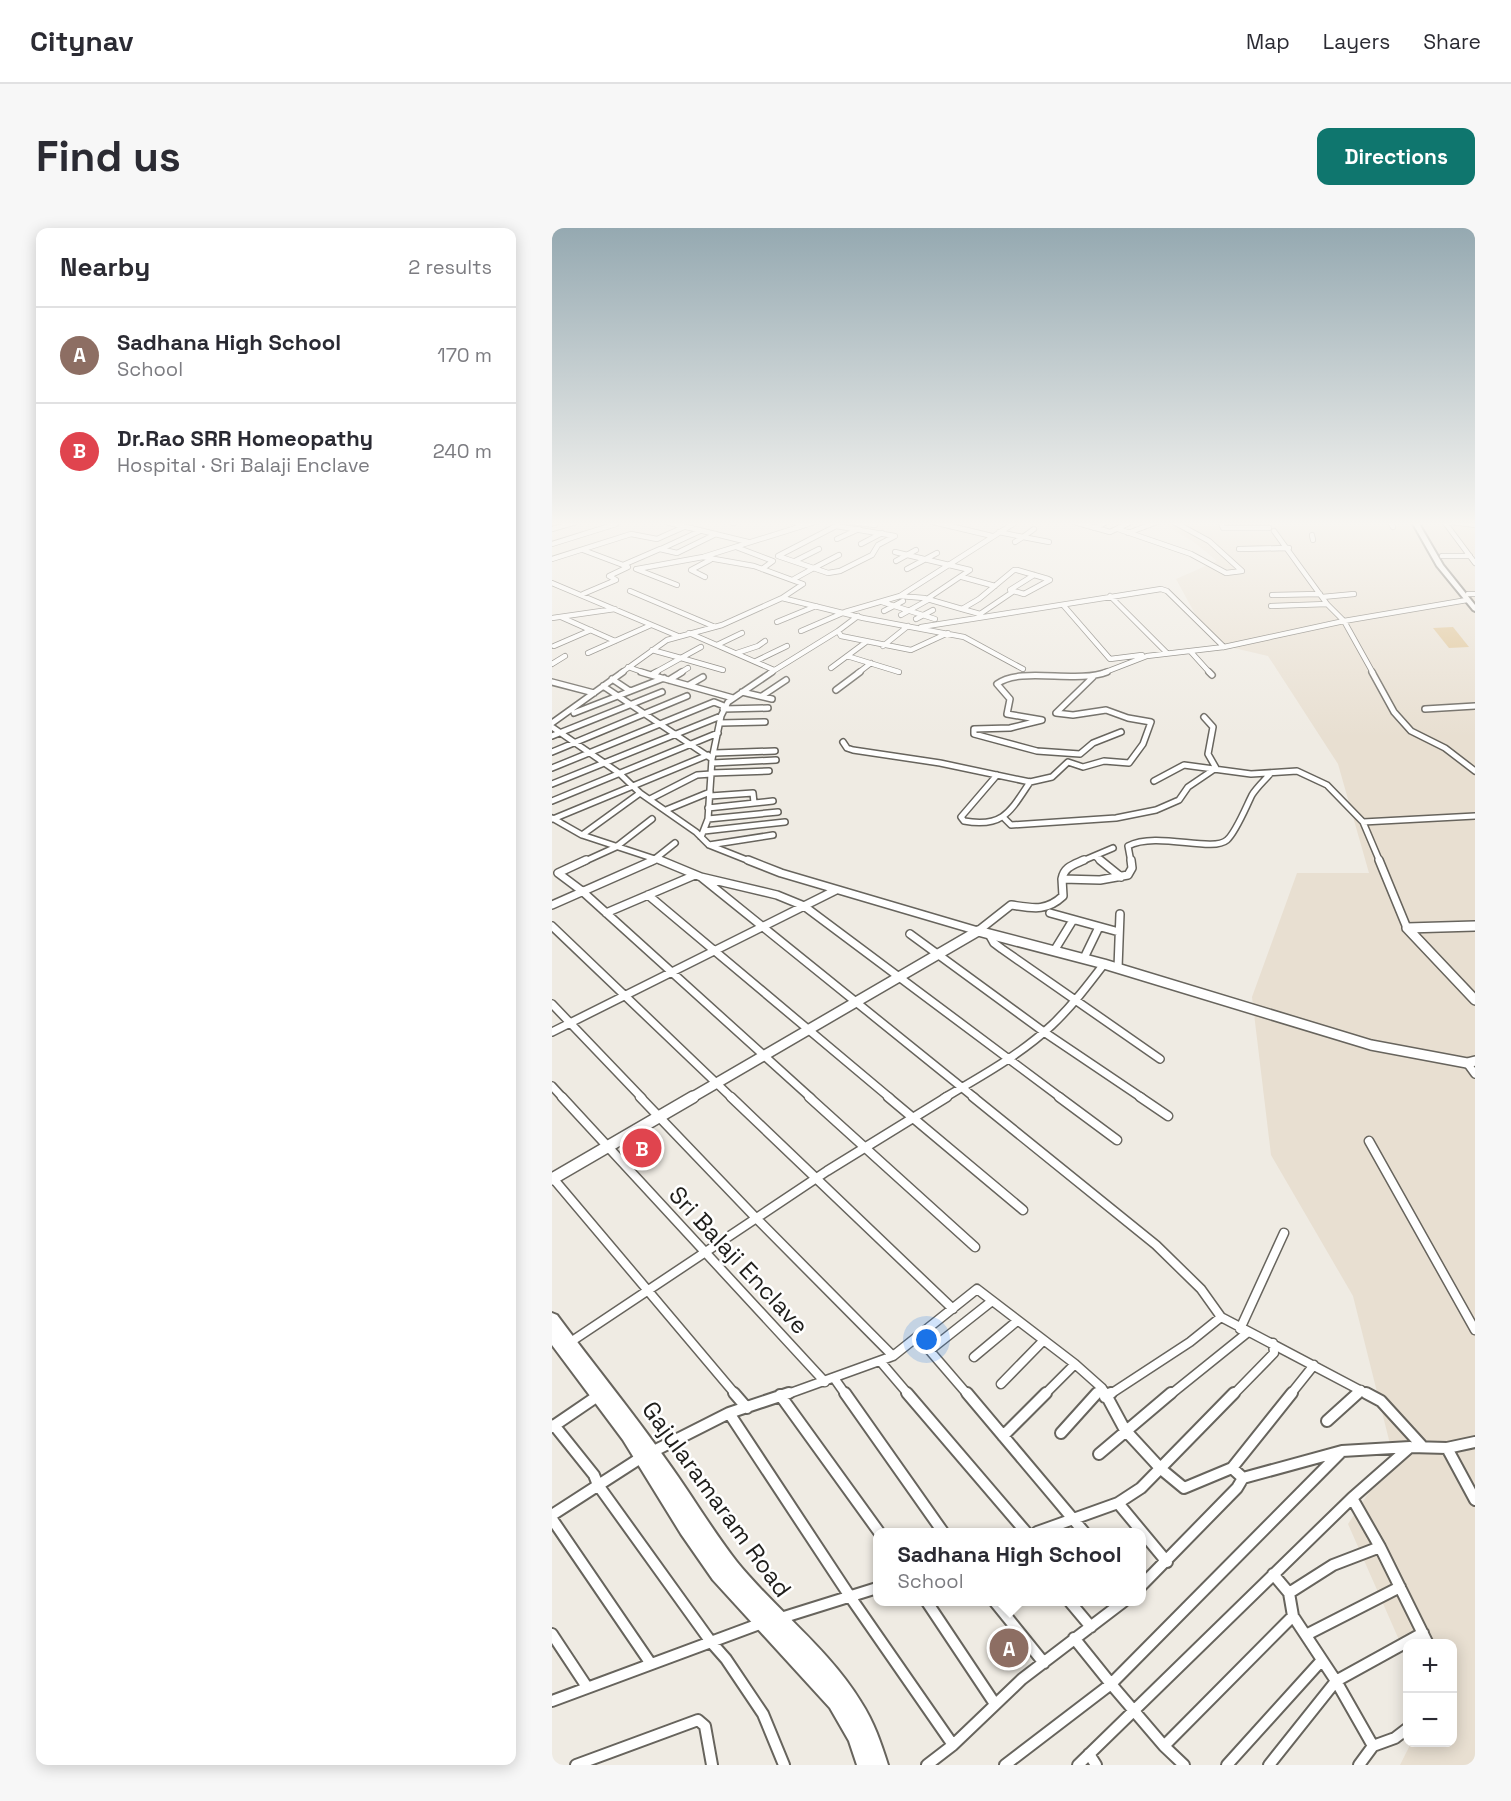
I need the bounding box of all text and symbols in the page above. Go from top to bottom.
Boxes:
text: Citynav [30,23,134,59]
text: Map [1246,28,1290,55]
text: Layers [1323,28,1390,55]
text: Share [1423,28,1481,55]
button: Directions [1317,128,1475,185]
text: Find us [36,130,181,183]
text: Nearby [60,250,150,284]
text: 2 results [408,254,492,280]
text: Sadhana High School [117,328,341,356]
text: A [73,342,86,368]
text: 170 m [437,342,492,368]
text: School [117,356,183,382]
text: Dr.Rao SRR Homeopathy [117,424,373,452]
text: B [73,438,86,464]
text: 240 m [433,438,492,464]
text: Hospital · Sri Balaji Enclave [117,452,370,478]
pin: B [622,1126,662,1170]
street label: Sri Balaji Enclave [662,1179,816,1341]
your location [912,1325,941,1354]
street label: Gajularamaram Road [635,1395,799,1603]
popup [873,1528,1146,1606]
text: Sadhana High School [897,1540,1122,1568]
text: School [897,1568,964,1594]
pin: A [990,1626,1028,1670]
map controls [1403,1639,1457,1747]
button: + [1403,1639,1457,1693]
button: − [1403,1693,1457,1747]

